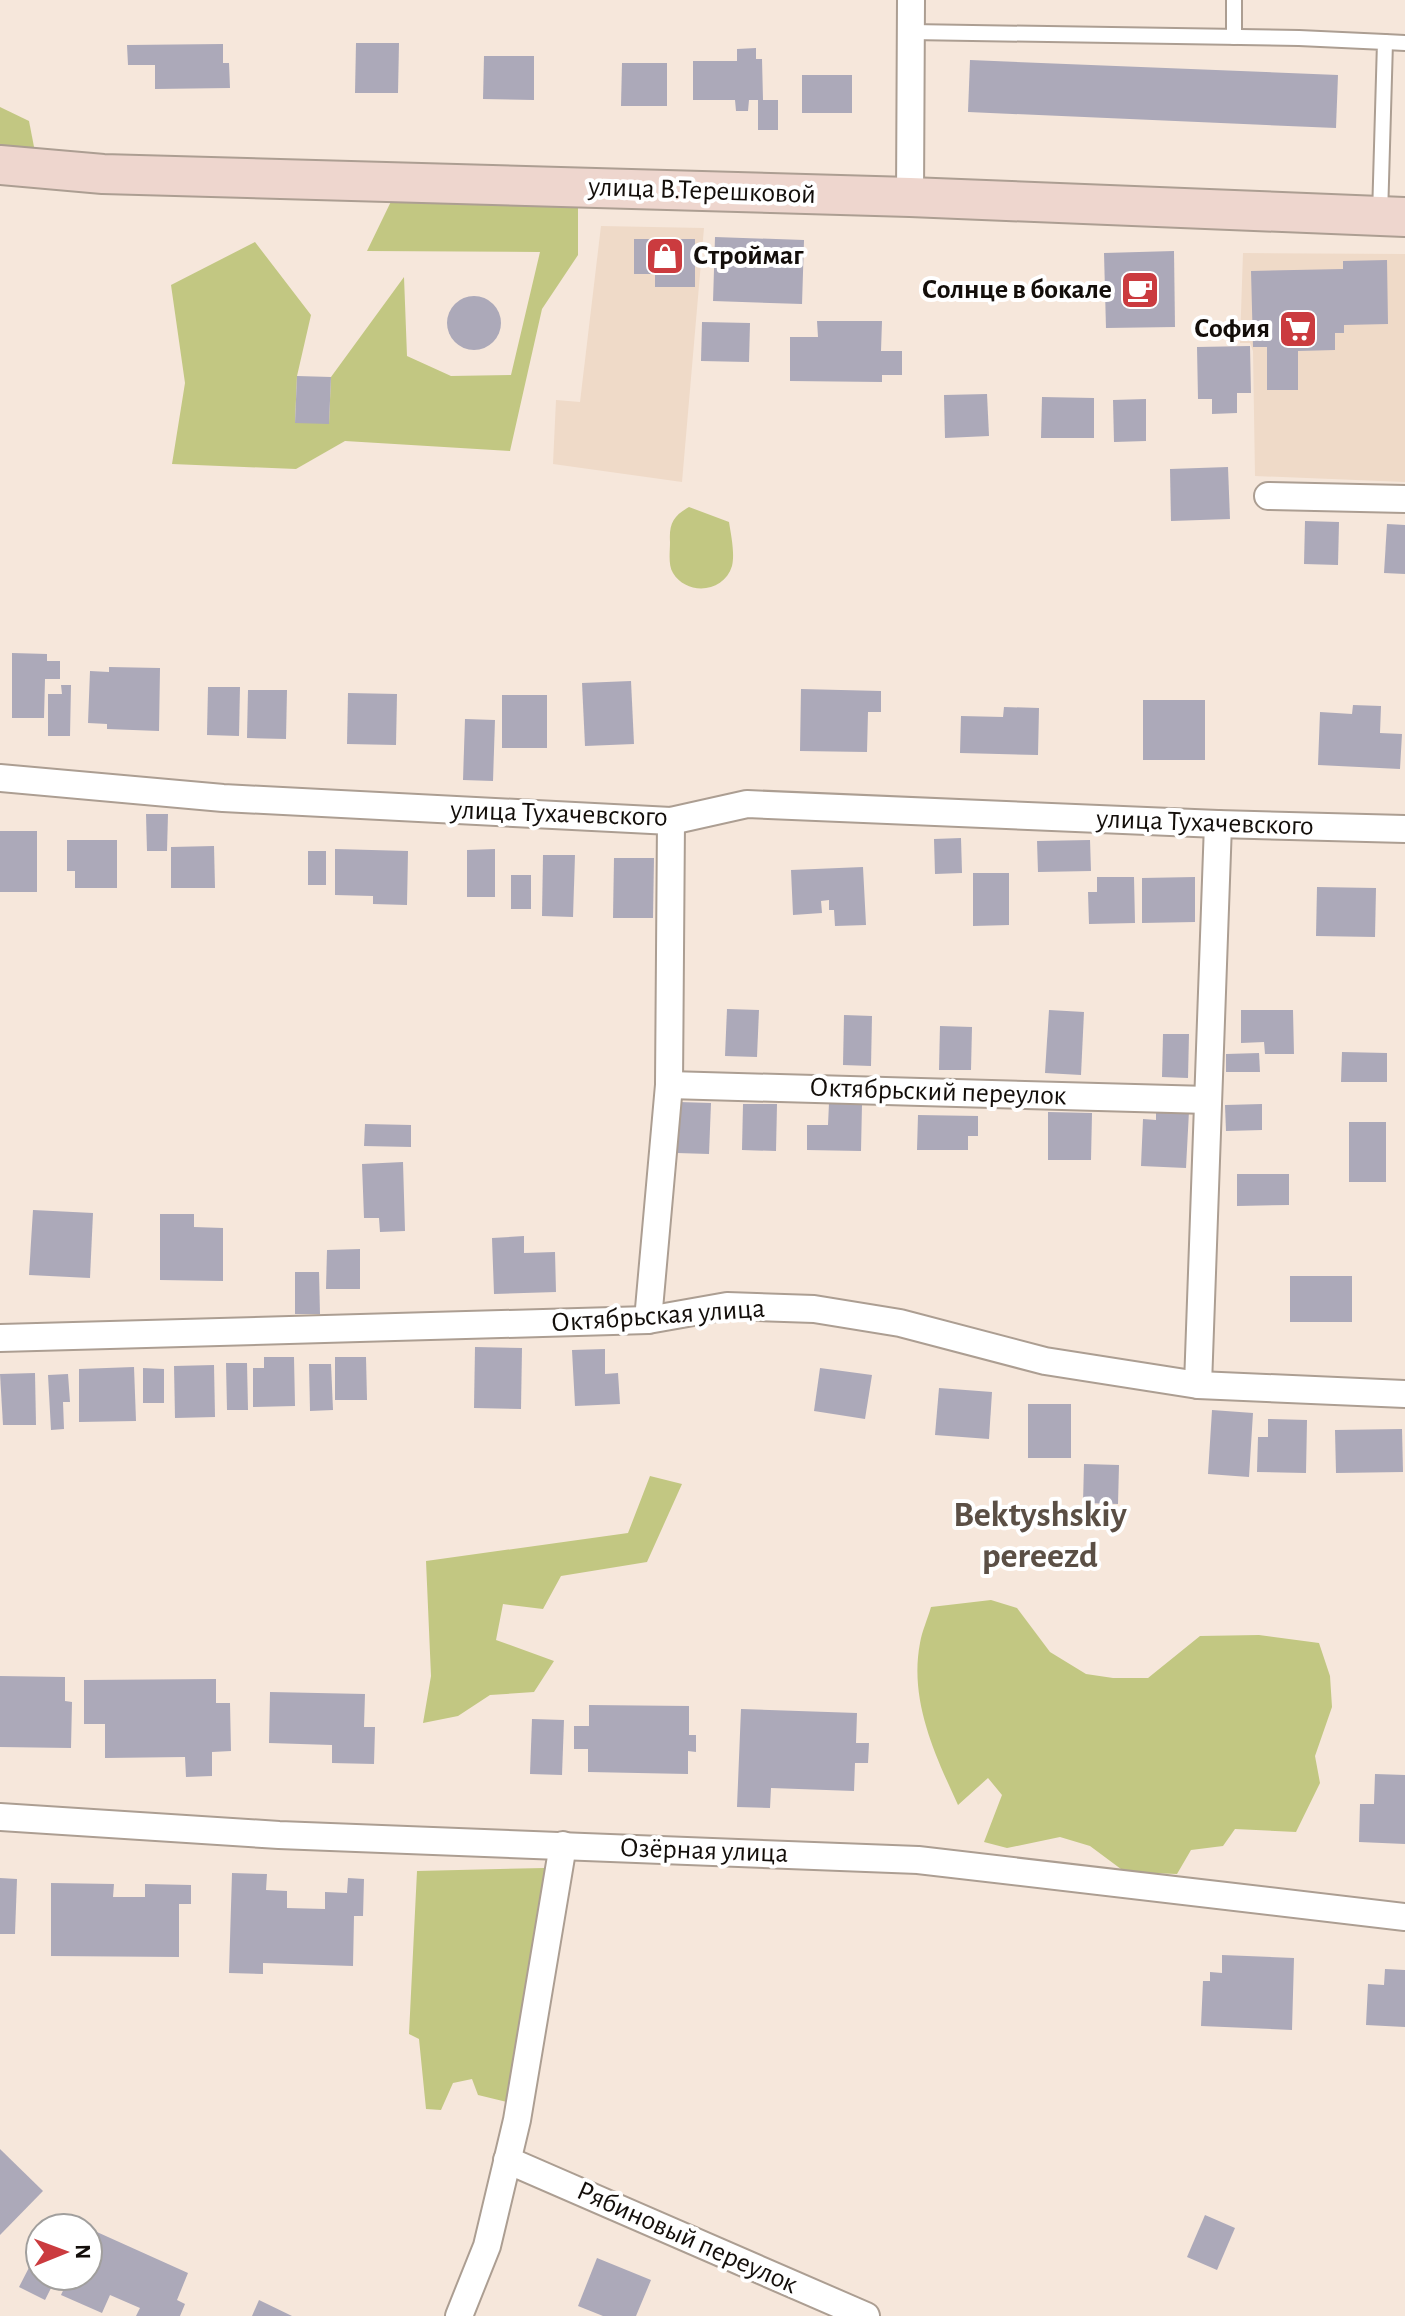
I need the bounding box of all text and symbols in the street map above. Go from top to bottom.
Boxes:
street label: улица В.Терешковой [587,173,816,209]
shop icon: Строймаг [644,235,686,277]
place label: Строймаг [693,242,804,270]
cafe icon: Солнце в бокале [1119,269,1161,311]
place label: Солнце в бокале [922,276,1112,304]
supermarket icon: София [1277,308,1319,350]
place label: София [1194,315,1270,343]
street label: улица Тухачевского [449,796,668,832]
street label: улица Тухачевского [1095,805,1314,841]
street label: Октябрьский переулок [809,1074,1067,1110]
street label: Октябрьская улица [550,1295,766,1337]
district label: Bektyshskiy pereezd [953,1497,1128,1574]
street label: Озёрная улица [619,1834,789,1868]
street label: Рябиновый переулок [573,2177,802,2299]
north arrow [24,2212,104,2292]
text: N [72,2244,94,2260]

